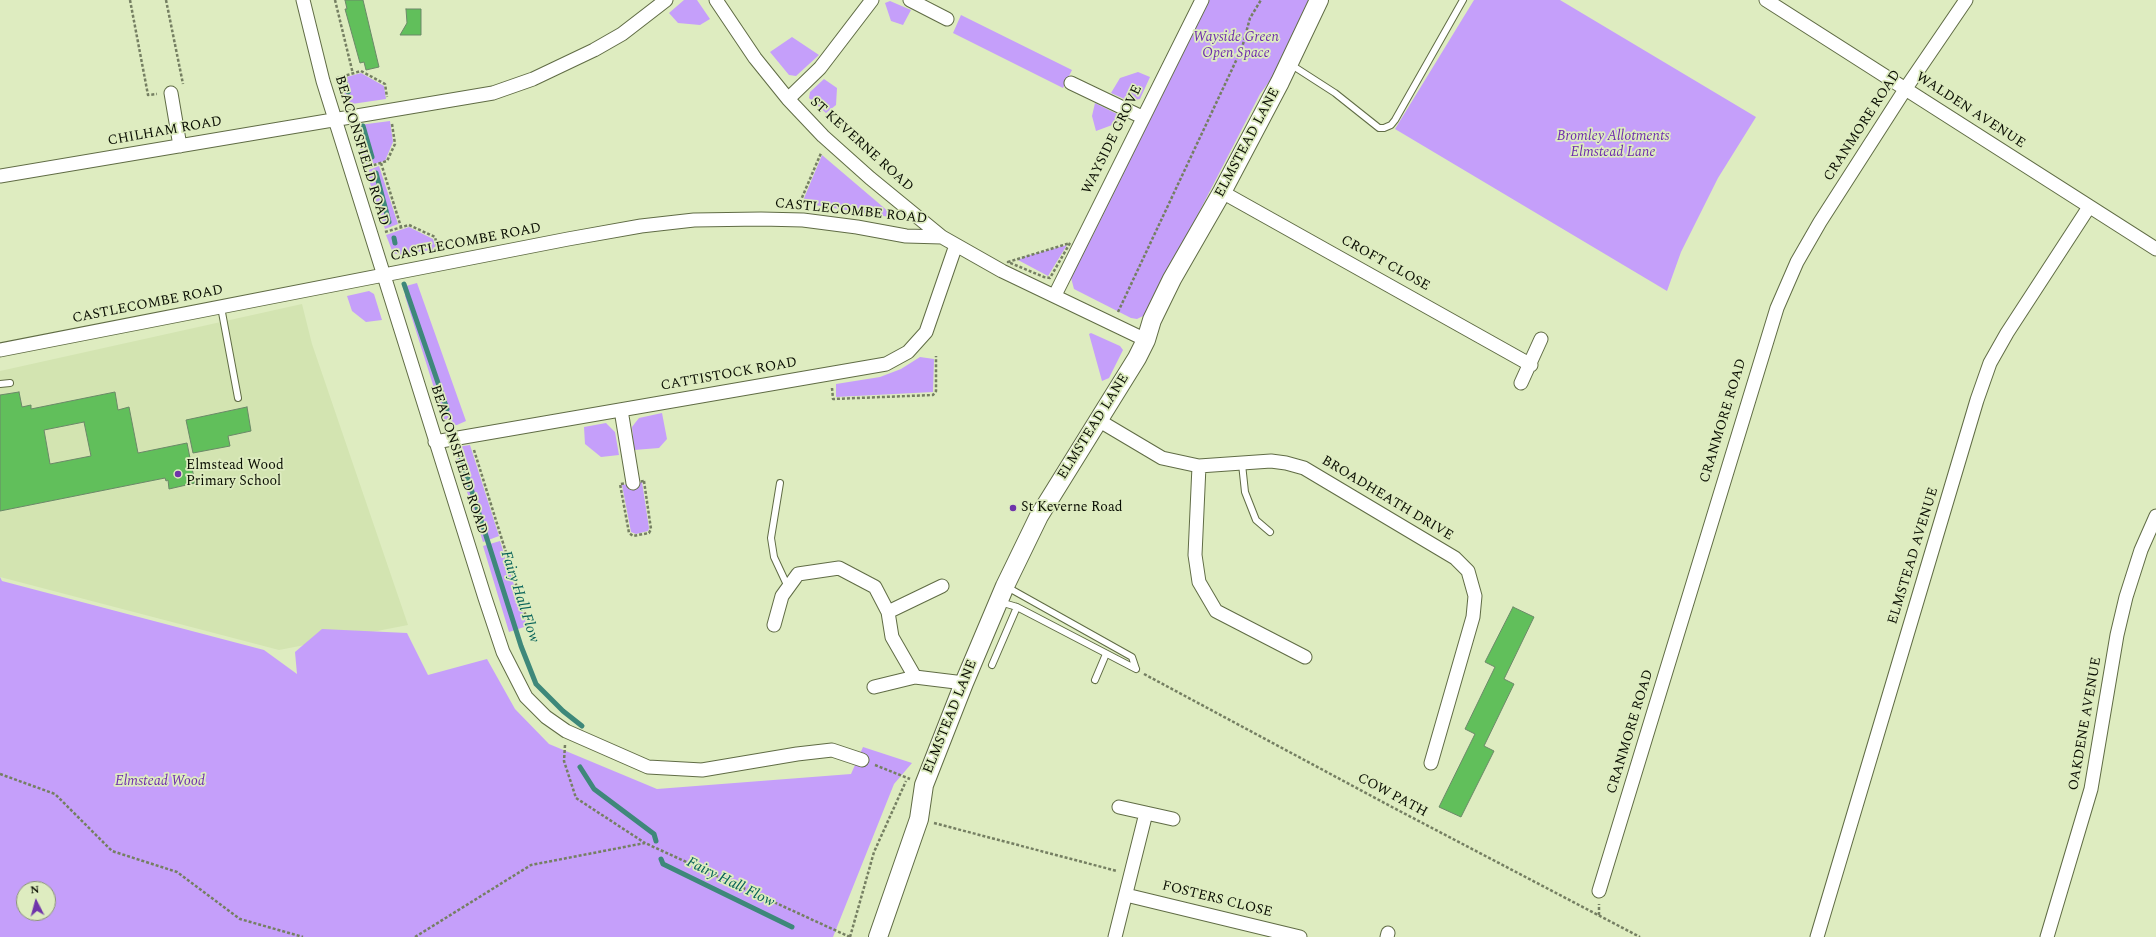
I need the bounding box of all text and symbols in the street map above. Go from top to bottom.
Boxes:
park label: Wayside Green Open Space [1193,30,1279,62]
street label: CRANMORE ROAD [1821,67,1905,185]
street label: WALDEN AVENUE [1912,69,2028,153]
street label: BEACONSFIELD ROAD [330,74,392,228]
street label: WAYSIDE GROVE [1079,83,1147,197]
street label: ELMSTEAD LANE [1212,85,1284,201]
street label: ST KEVERNE ROAD [806,94,916,196]
street label: CHILHAM ROAD [106,114,224,150]
park label: Bromley Allotments Elmstead Lane [1557,129,1669,162]
street label: CASTLECOMBE ROAD [774,196,928,228]
street label: CASTLECOMBE ROAD [389,220,543,266]
street label: CROFT CLOSE [1338,233,1432,295]
street label: CASTLECOMBE ROAD [71,282,225,328]
street label: CATTISTOCK ROAD [660,355,798,395]
street label: CRANMORE ROAD [1697,357,1751,485]
street label: ELMSTEAD LANE [1055,371,1133,483]
street label: BEACONSFIELD ROAD [426,383,490,537]
street label: BROADHEATH DRIVE [1318,453,1456,545]
place label: Elmstead Wood Primary School [186,458,284,490]
marker: Elmstead Wood Primary School [173,469,183,479]
street label: ELMSTEAD AVENUE [1885,485,1943,627]
place label: St Keverne Road [1021,500,1123,516]
marker: St Keverne Road [1008,503,1018,513]
water label: Fairy Hall Flow [496,549,542,645]
street label: OAKDENE AVENUE [2066,656,2106,792]
street label: ELMSTEAD LANE [920,658,982,776]
street label: CRANMORE ROAD [1604,668,1658,796]
street label: COW PATH [1354,770,1430,822]
park label: Elmstead Wood [115,774,205,790]
water label: Fairy Hall Flow [683,854,777,912]
street label: FOSTERS CLOSE [1160,878,1274,922]
north arrow [16,881,56,921]
text: N [29,881,40,898]

